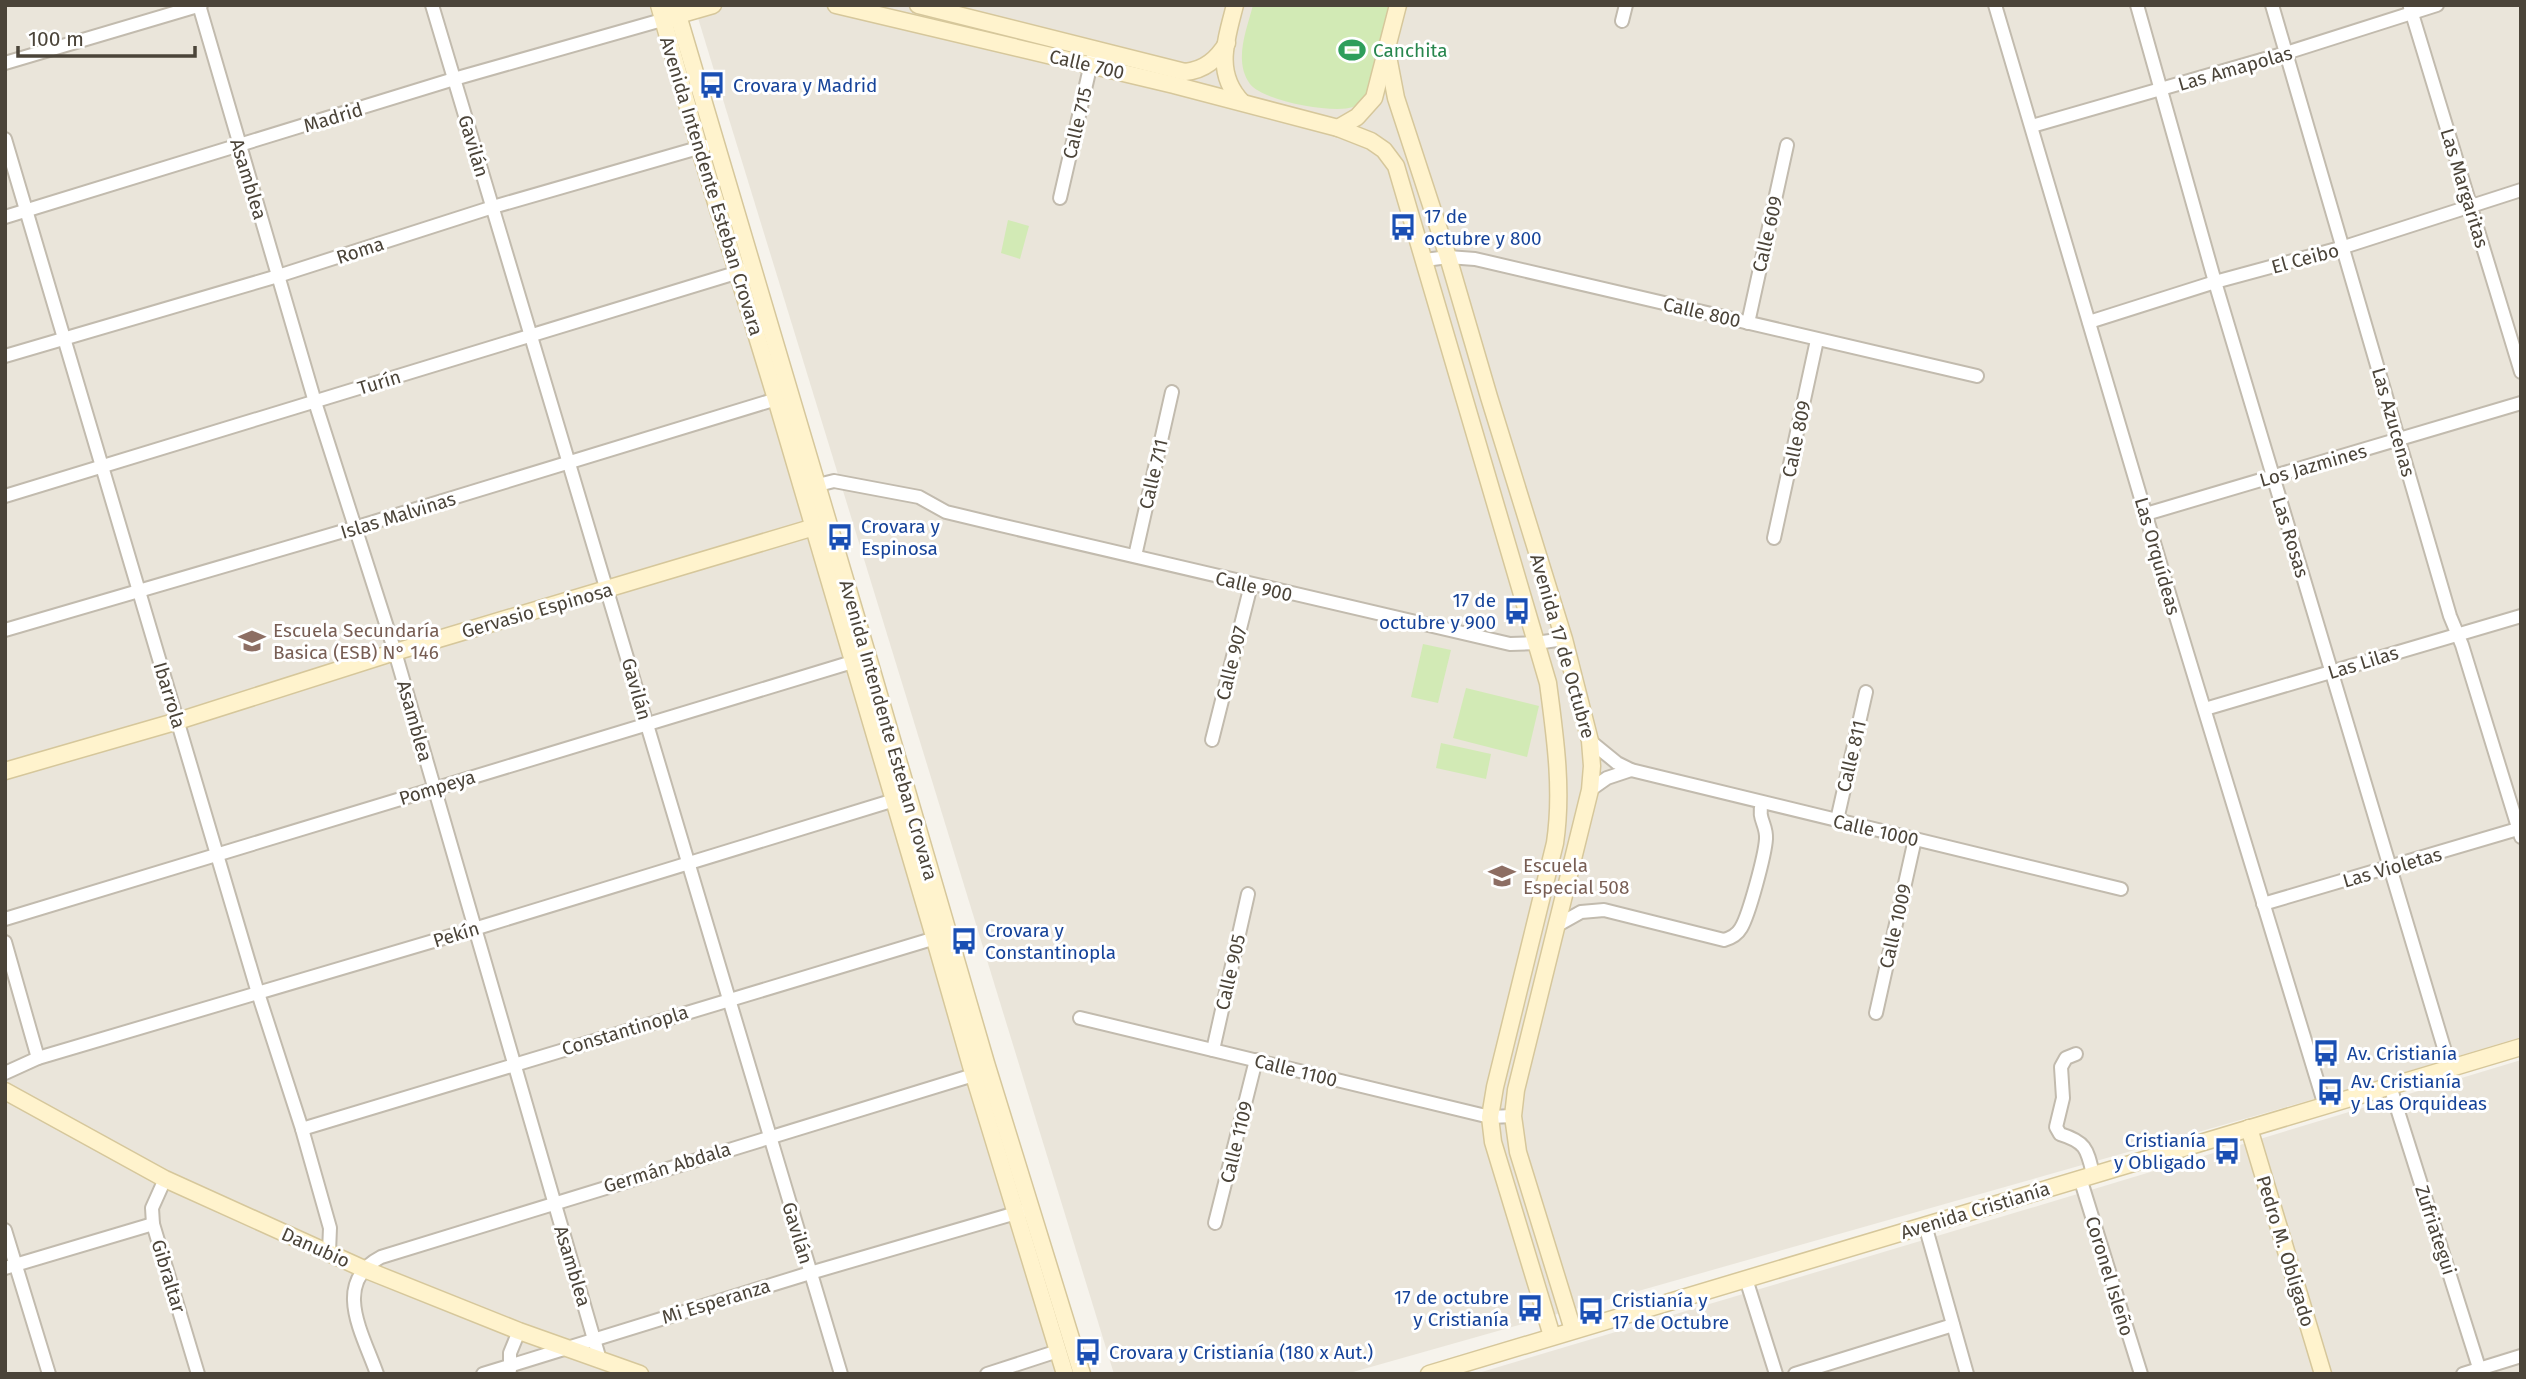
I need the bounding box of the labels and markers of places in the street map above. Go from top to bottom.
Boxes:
sports icon: Canchita [1337,35,1367,65]
place label: Canchita [1373,39,1448,62]
bus stop icon: Crovara y Madrid [697,70,727,100]
place label: Crovara y Madrid [733,74,877,97]
place label: 17 de octubre y 800 [1424,205,1542,250]
bus stop icon: 17 de octubre y 800 [1388,212,1418,242]
place label: Crovara y Espinosa [861,515,941,560]
bus stop icon: Crovara y Espinosa [825,522,855,552]
place label: 17 de octubre y 900 [1379,589,1496,634]
bus stop icon: 17 de octubre y 900 [1502,596,1532,626]
place label: Escuela Secundaría Basica (ESB) N° 146 [273,619,440,664]
school or university icon: Escuela Secundaría Basica (ESB) N° 146 [237,626,267,656]
place label: Escuela Especial 508 [1523,854,1629,899]
school or university icon: Escuela Especial 508 [1487,861,1517,891]
place label: Crovara y Constantinopla [985,919,1116,964]
bus stop icon: Crovara y Constantinopla [949,926,979,956]
bus stop icon: Av. Cristianía [2311,1038,2341,1068]
place label: Av. Cristianía [2347,1042,2457,1065]
place label: Av. Cristianía y Las Orquideas [2351,1070,2487,1115]
bus stop icon: Av. Cristianía y Las Orquideas [2315,1077,2345,1107]
place label: Cristianía y Obligado [2114,1129,2206,1174]
bus stop icon: Cristianía y Obligado [2212,1136,2242,1166]
place label: 17 de octubre y Cristianía [1394,1286,1509,1331]
place label: Cristianía y 17 de Octubre [1612,1289,1729,1334]
bus stop icon: 17 de octubre y Cristianía [1515,1293,1545,1323]
bus stop icon: Cristianía y 17 de Octubre [1576,1296,1606,1326]
bus stop icon: Crovara y Cristianía (180 x Aut.) [1073,1337,1103,1367]
place label: Crovara y Cristianía (180 x Aut.) [1109,1341,1373,1364]

